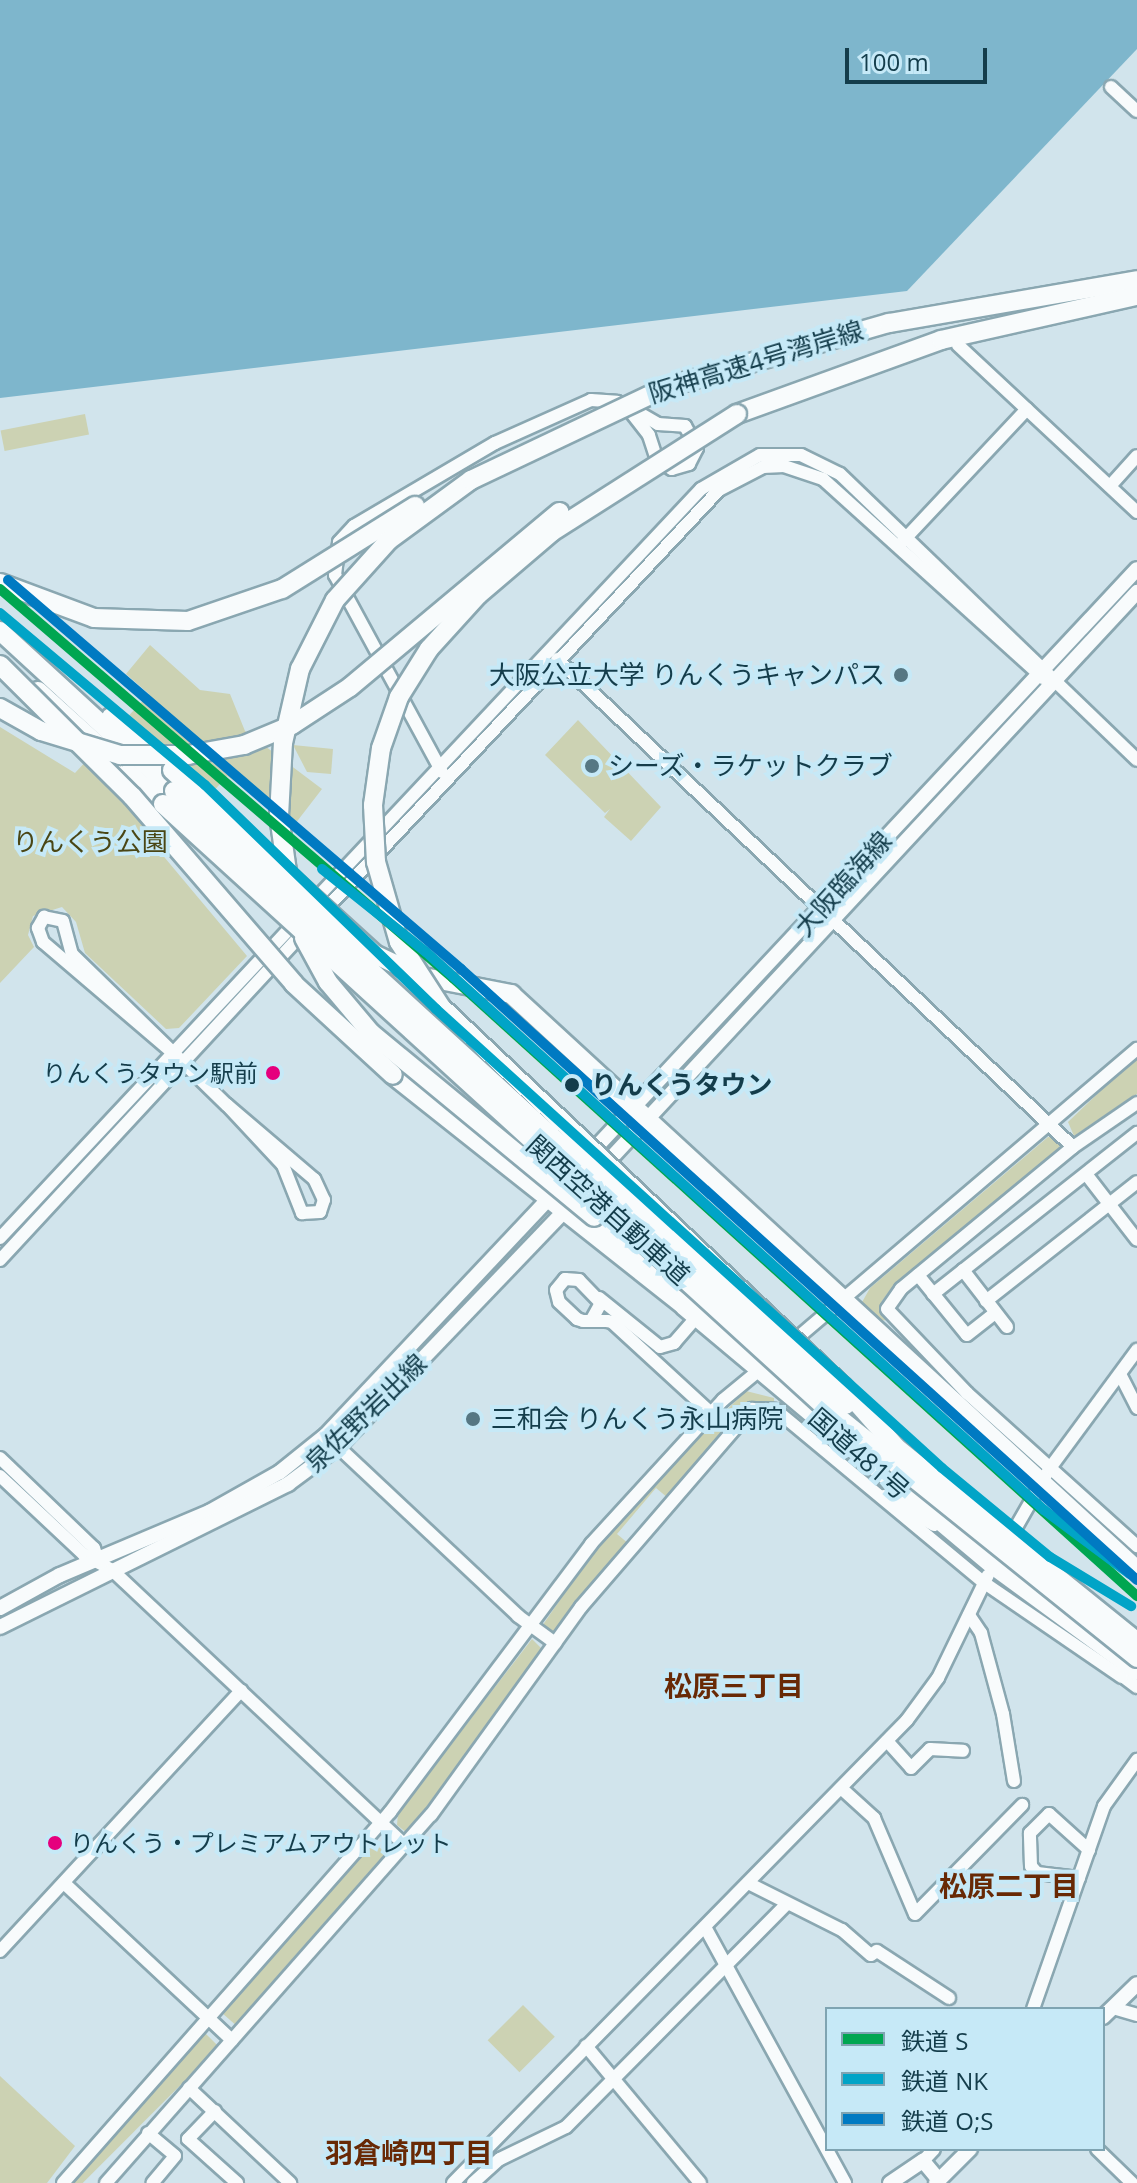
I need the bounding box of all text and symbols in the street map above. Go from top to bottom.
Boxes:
scale bar [849,32,991,82]
text: 100 m [859,45,929,78]
street label: 阪神高速4号湾岸線 [645,315,867,409]
place label: 大阪公立大学 りんくうキャンパス [488,659,885,691]
marker: 大阪公立大学 りんくうキャンパス [892,666,910,684]
place label: シーズ・ラケットクラブ [608,750,894,782]
marker: シーズ・ラケットクラブ [583,757,601,775]
street label: 大阪臨海線 [788,825,898,943]
park label: りんくう公園 [12,826,168,858]
place label: りんくうタウン駅前 [42,1059,258,1087]
marker: りんくうタウン駅前 [265,1065,281,1081]
place label: りんくうタウン [591,1069,773,1101]
marker: りんくうタウン [560,1073,584,1097]
street label: 関西空港自動車道 [520,1129,696,1291]
street label: 泉佐野岩出線 [299,1348,433,1478]
street label: 国道481号 [803,1402,915,1506]
place label: 三和会 りんくう永山病院 [491,1403,784,1435]
marker: 三和会 りんくう永山病院 [462,1408,484,1430]
district label: 松原三丁目 [664,1668,804,1702]
place label: りんくう・プレミアムアウトレット [70,1829,454,1857]
marker: りんくう・プレミアムアウトレット [47,1835,63,1851]
district label: 松原二丁目 [939,1868,1079,1902]
legend [825,2007,1105,2151]
text: 鉄道 S [901,2024,968,2057]
text: 鉄道 NK [901,2064,988,2097]
text: 鉄道 O;S [901,2104,993,2137]
district label: 羽倉崎四丁目 [325,2135,493,2169]

